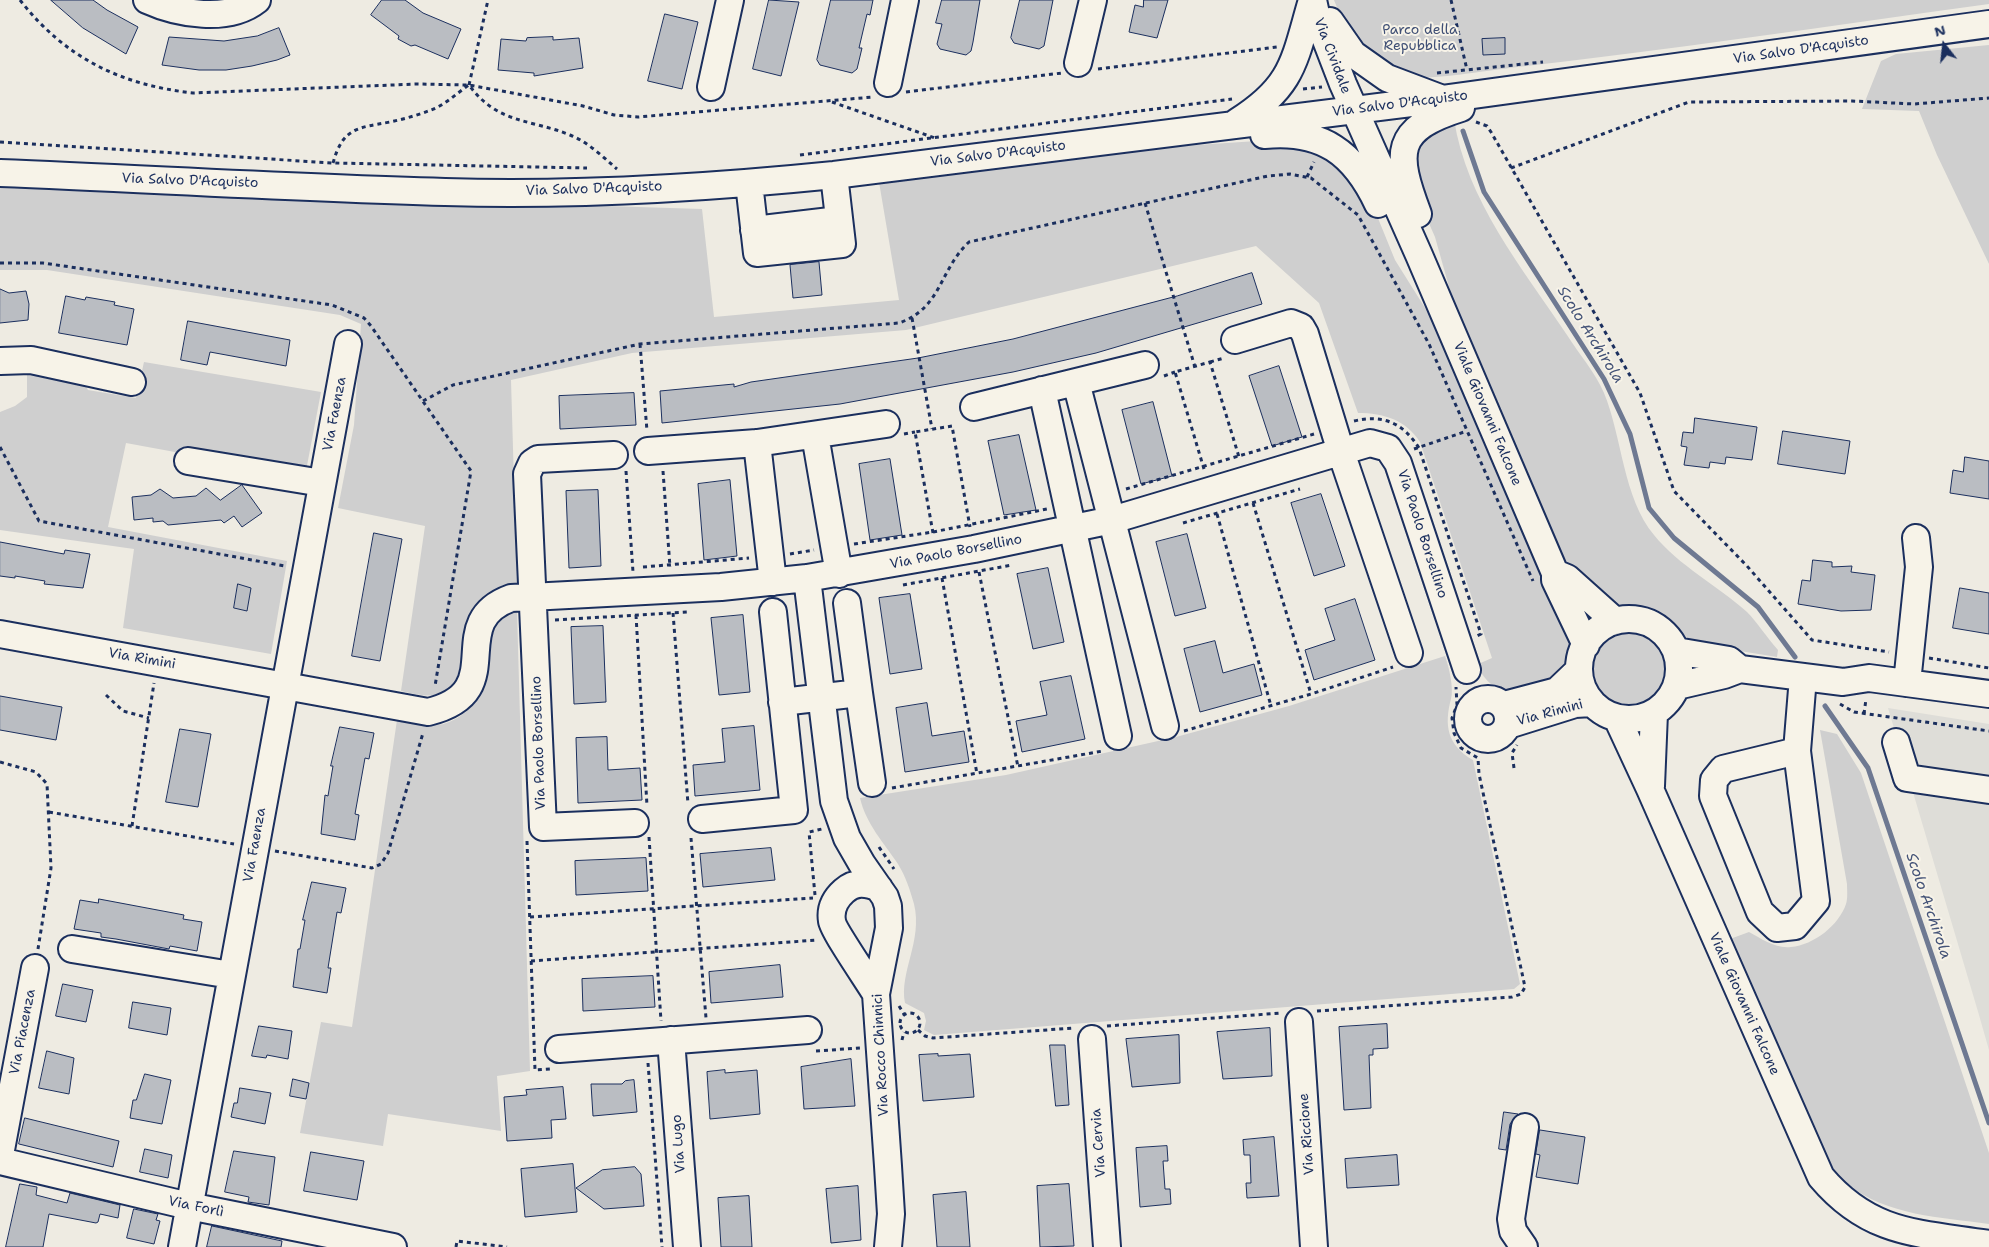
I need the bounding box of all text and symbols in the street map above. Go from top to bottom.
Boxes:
street label: Via Cividale [1310,16,1354,96]
north arrow [1919,20,1969,70]
text: N [1932,20,1948,41]
park label: Parco della Repubblica [1382,22,1458,54]
street label: Via Salvo D'Acquisto [1732,32,1870,68]
street label: Via Salvo D'Acquisto [1331,87,1469,121]
street label: Via Salvo D'Acquisto [929,137,1067,171]
street label: Via Salvo D'Acquisto [121,170,259,192]
street label: Via Salvo D'Acquisto [525,178,663,200]
water label: Scolo Archirola [1553,283,1627,387]
street label: Viale Giovanni Falcone [1449,340,1525,488]
street label: Via Faenza [320,375,350,453]
street label: Via Paolo Borsellino [1393,467,1451,601]
street label: Via Paolo Borsellino [888,531,1024,573]
street label: Via Rimini [107,645,177,673]
street label: Via Paolo Borsellino [528,676,550,810]
street label: Via Rimini [1515,696,1585,730]
street label: Via Faenza [240,806,270,884]
water label: Scolo Archirola [1901,851,1955,961]
street label: Viale Giovanni Falcone [1705,930,1783,1078]
street label: Via Piacenza [6,988,40,1076]
street label: Via Rocco Chinnici [869,993,893,1117]
street label: Via Riccione [1296,1092,1318,1176]
street label: Via Cervia [1088,1108,1110,1178]
street label: Via Lugo [669,1114,689,1174]
street label: Via Forlì [167,1193,225,1221]

